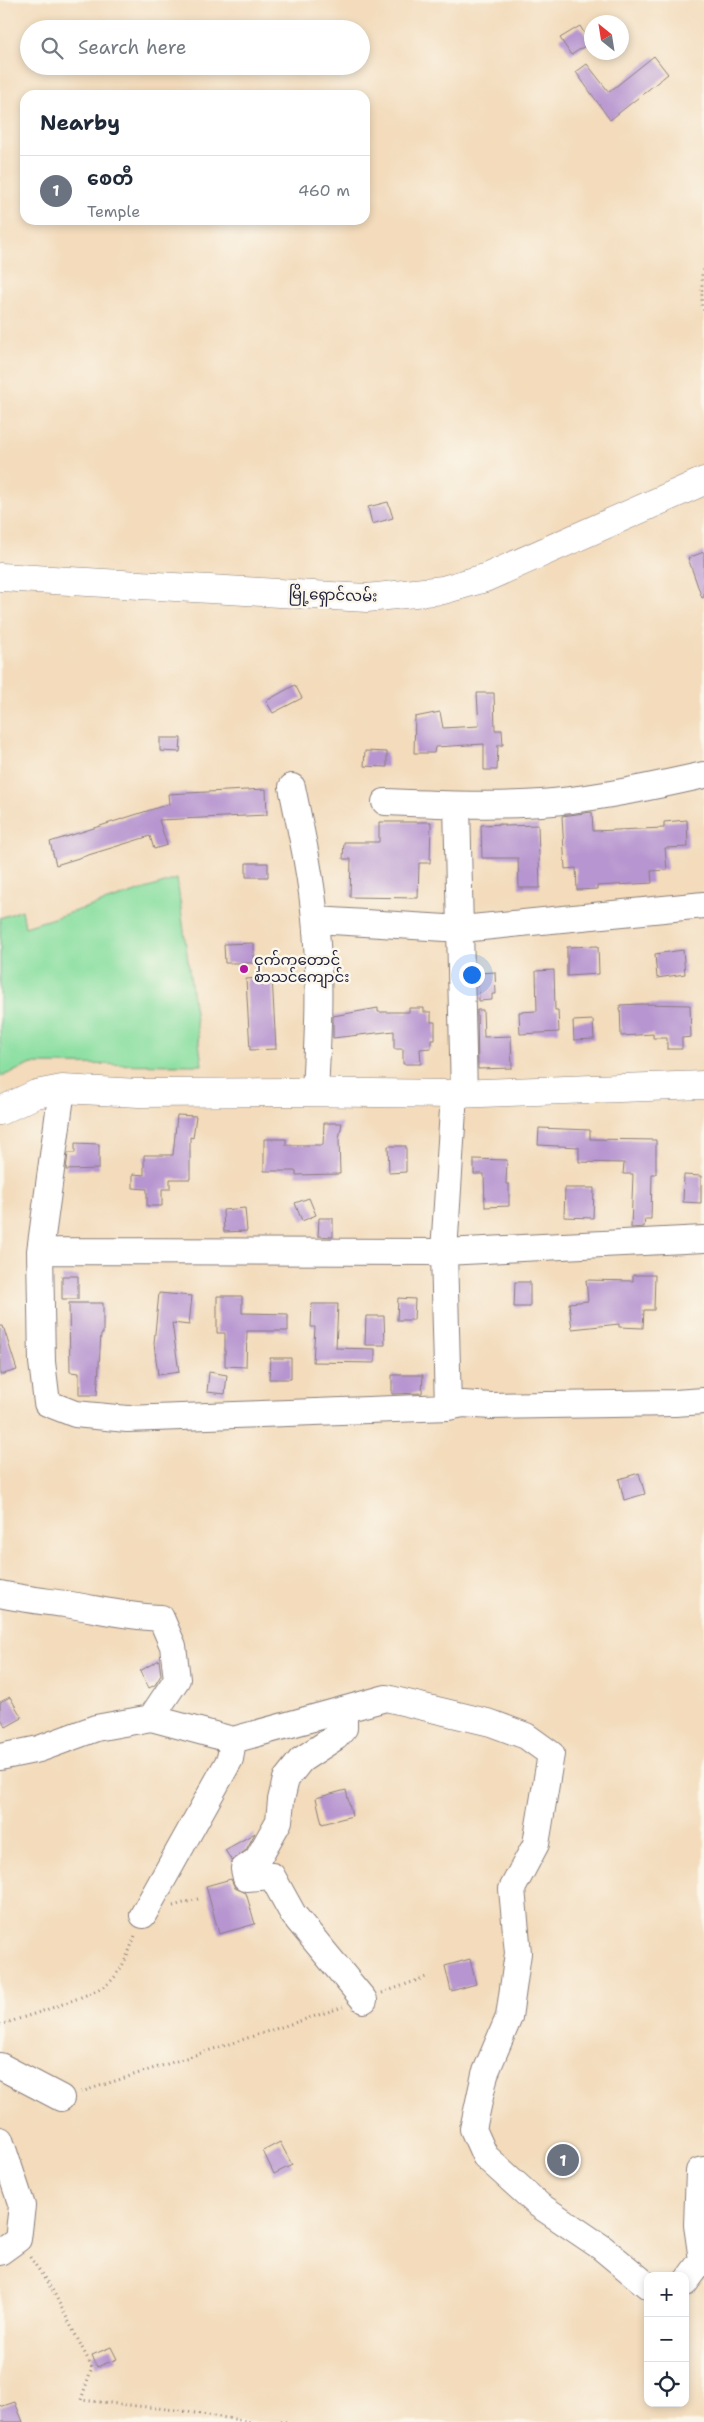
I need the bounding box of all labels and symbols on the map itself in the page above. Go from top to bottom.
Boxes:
north arrow [584,15,629,60]
street label: မြို့ရှောင်လမ်း [288,583,378,609]
place label: ငှက်ကတောင် စာသင်ကျောင်း [254,950,349,989]
your location [459,962,485,988]
marker: ငှက်ကတောင် စာသင်ကျောင်း [238,963,250,975]
pin: 1 [547,2141,579,2179]

